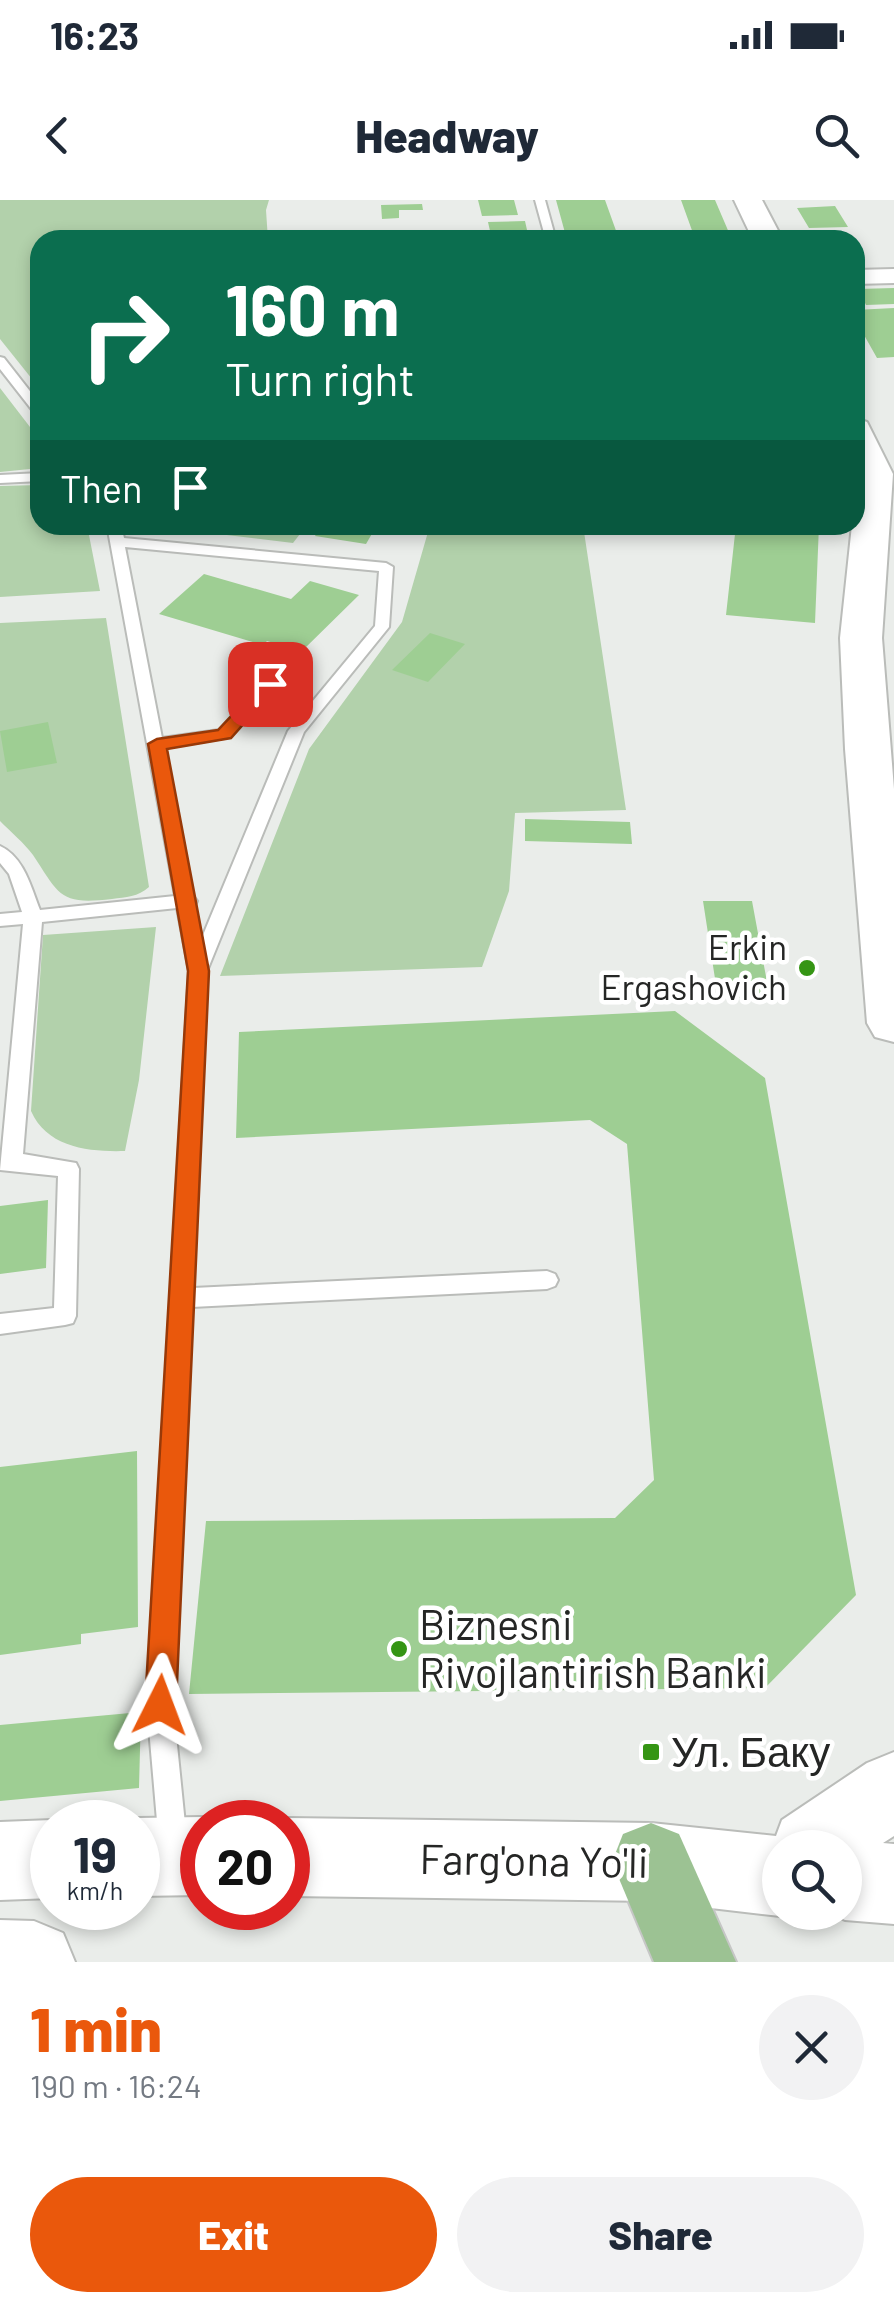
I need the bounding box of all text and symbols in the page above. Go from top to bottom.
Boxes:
text: 16:23 [50,12,139,58]
icon: back [30,108,85,163]
text: Headway [355,108,539,162]
icon: search [809,108,864,163]
text: 160 m [225,266,400,350]
icon: right [60,270,190,400]
text: Turn right [225,351,415,405]
icon: arrive [163,460,218,515]
text: Then [60,465,143,511]
pin [228,642,313,727]
icon: arrive [243,657,298,712]
place label: Erkin Ergashovich [600,925,787,1007]
marker: Erkin Ergashovich [796,957,818,979]
place label: Biznesni Rivojlantirish Banki [419,1598,767,1697]
marker: Biznesni Rivojlantirish Banki [388,1638,410,1660]
position arrow [108,1653,212,1757]
place label: Ул. Баку [671,1725,830,1776]
marker: Ул. Баку [640,1741,662,1763]
speed limit sign: 20 [180,1800,310,1930]
text: 19 [73,1823,117,1883]
map controls [762,1830,862,1930]
button: search [762,1830,862,1930]
street label: Farg'ona Yo'li [419,1832,649,1887]
text: km/h [67,1875,123,1905]
text: 1 min [30,1992,162,2064]
button: close [759,1995,864,2100]
text: 190 m · 16:24 [30,2066,202,2104]
button: Exit [30,2177,437,2292]
button: Share [457,2177,864,2292]

